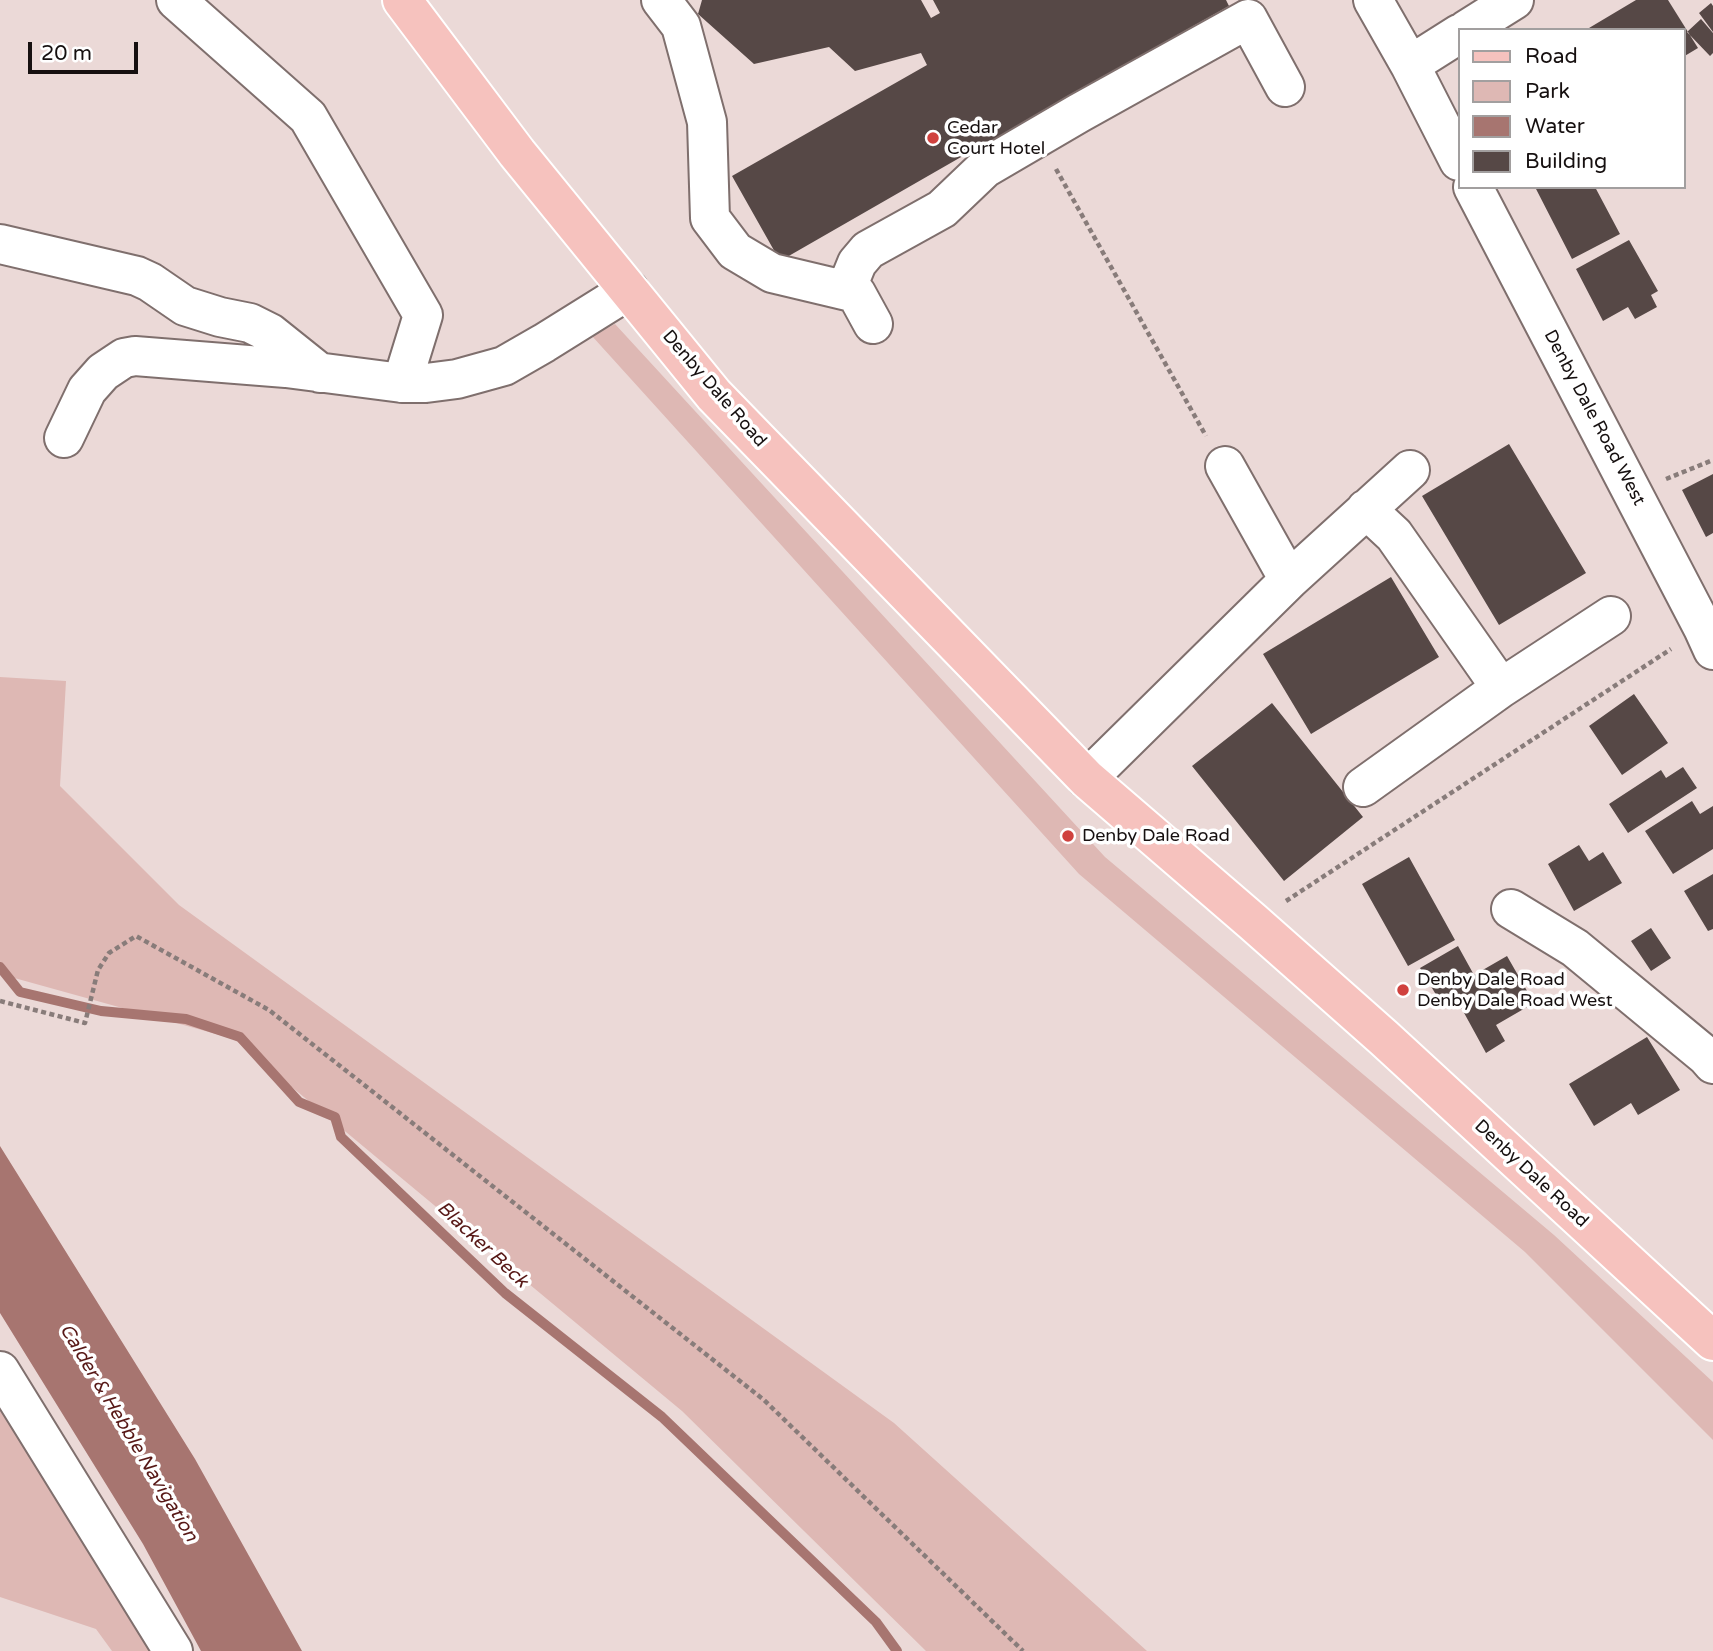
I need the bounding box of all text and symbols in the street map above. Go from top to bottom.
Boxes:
scale bar [32,28,142,72]
legend [1458,28,1685,189]
text: 20 m [41,41,92,66]
text: Road [1525,44,1578,69]
text: Park [1525,79,1570,104]
text: Water [1525,114,1585,139]
place label: Cedar Court Hotel [947,117,1045,160]
marker: Cedar Court Hotel [925,130,941,146]
text: Building [1525,149,1607,174]
street label: Denby Dale Road [657,326,771,452]
street label: Denby Dale Road West [1539,327,1649,509]
place label: Denby Dale Road [1082,825,1230,847]
marker: Denby Dale Road [1060,828,1076,844]
place label: Denby Dale Road Denby Dale Road West [1417,969,1613,1012]
marker: Denby Dale Road Denby Dale Road West [1395,982,1411,998]
street label: Denby Dale Road [1470,1116,1592,1232]
water label: Blacker Beck [432,1197,532,1293]
water label: Calder & Hebble Navigation [54,1320,202,1546]

